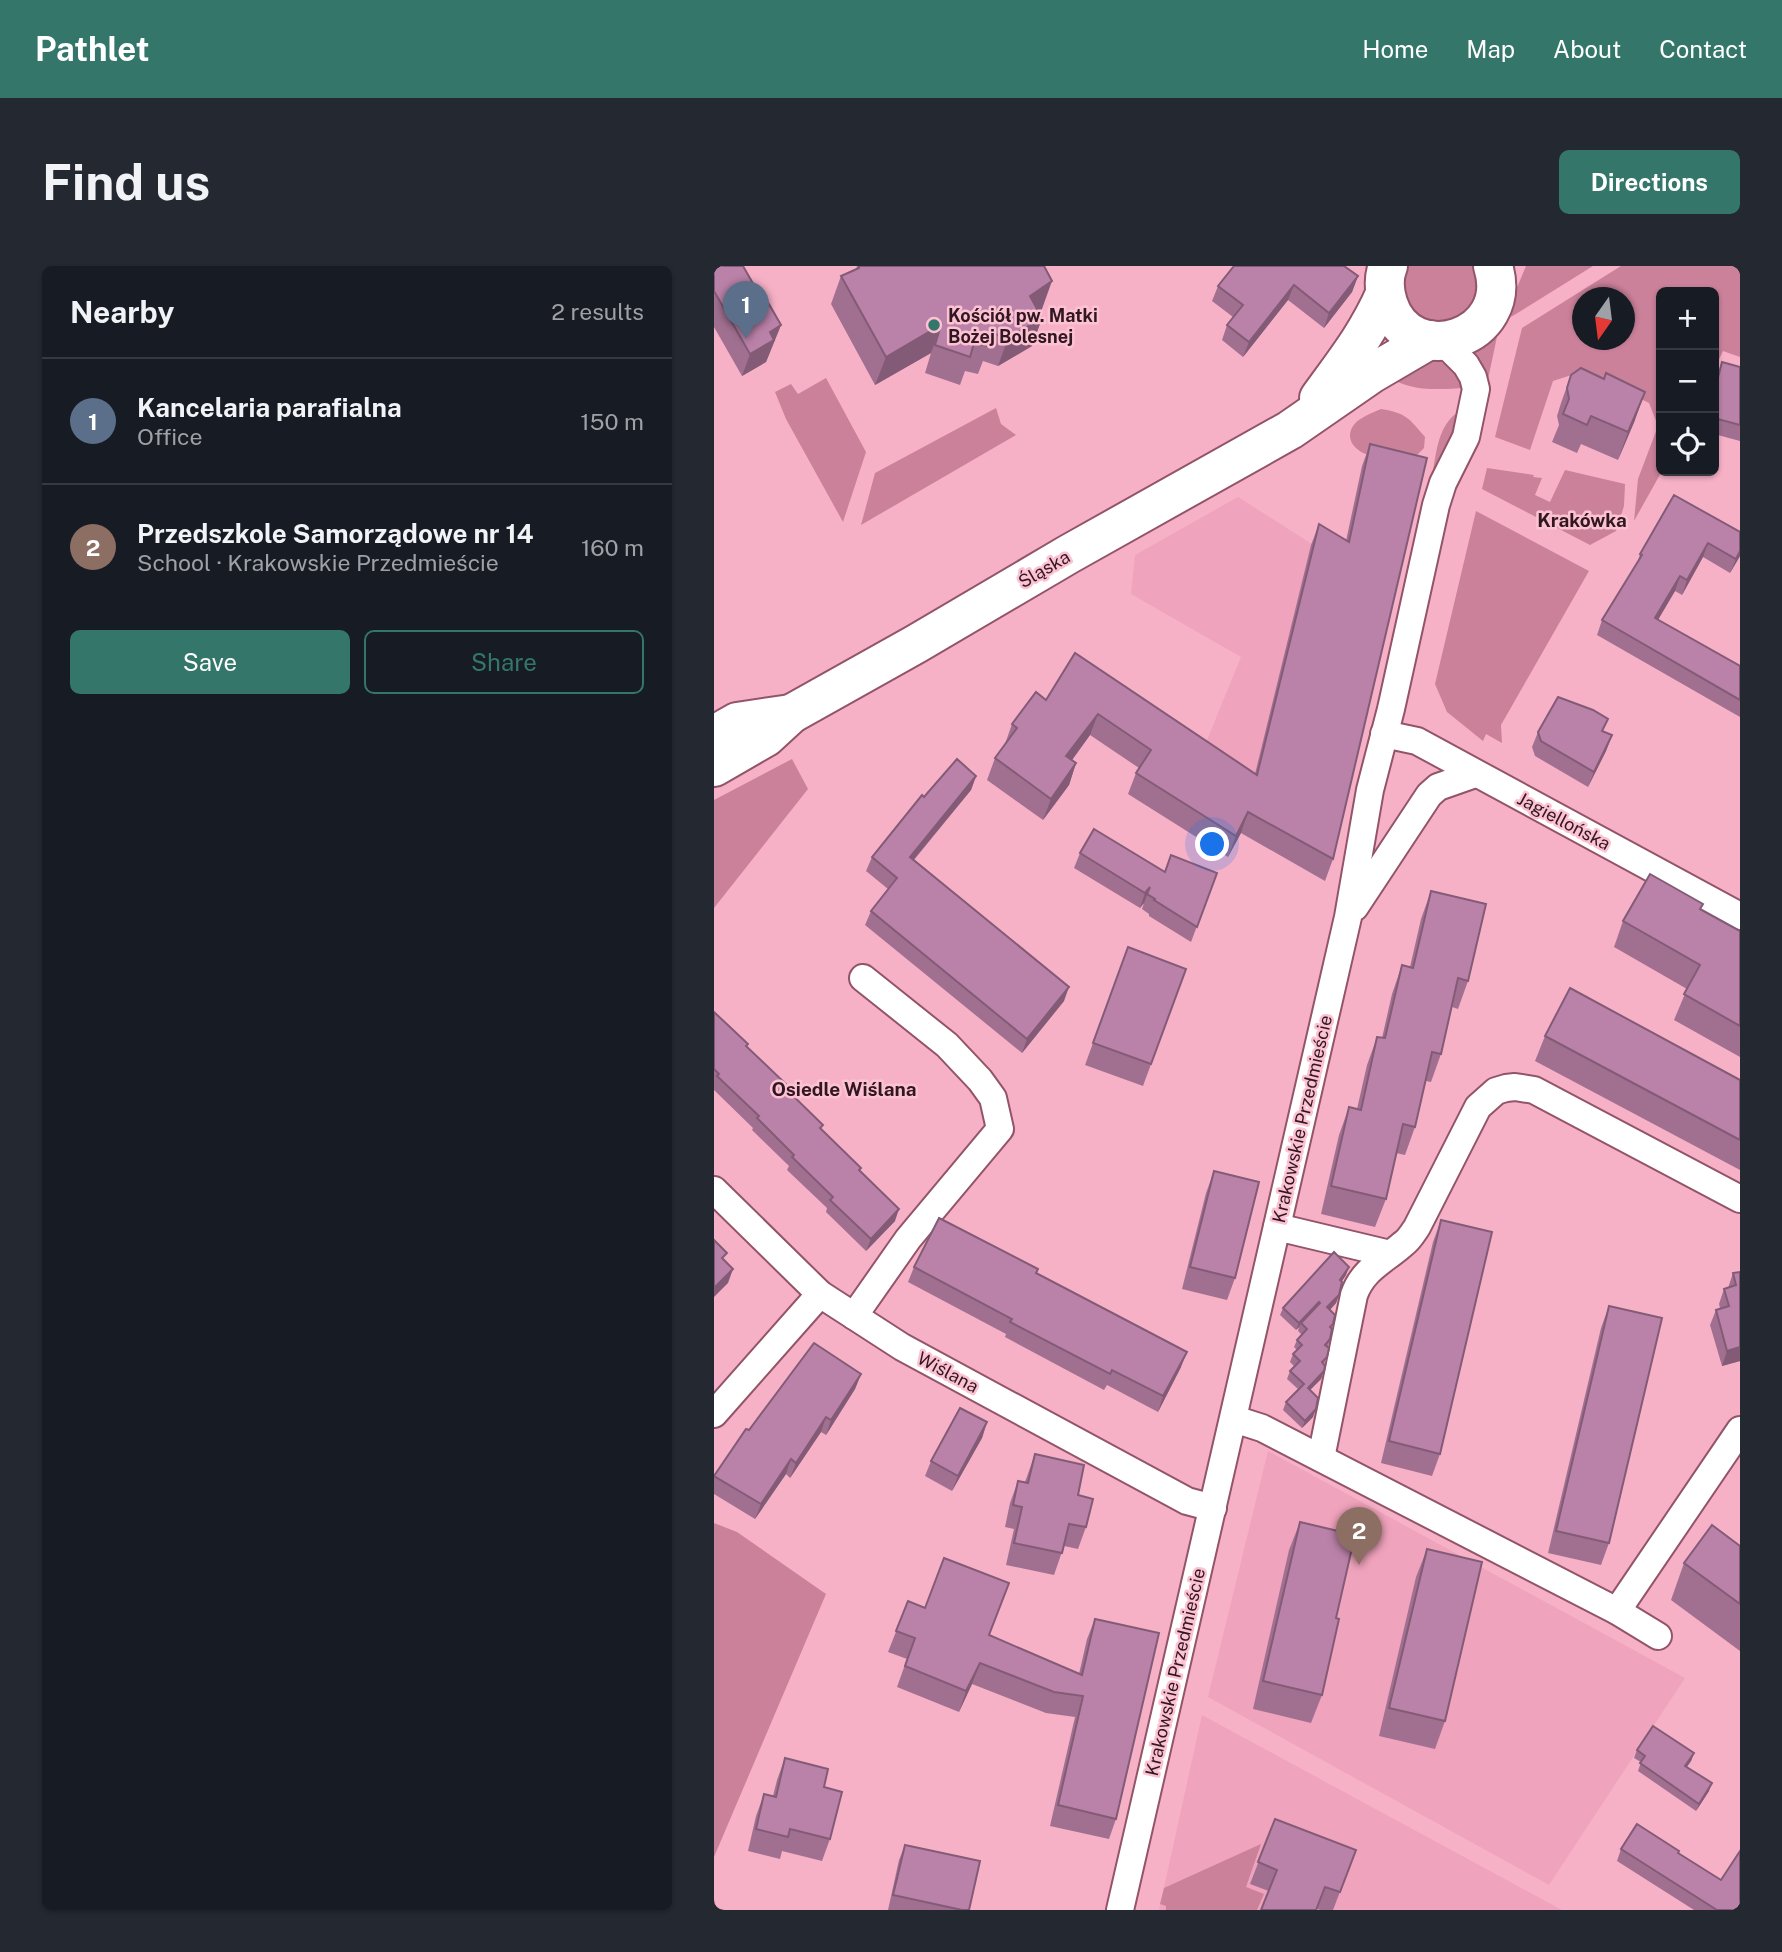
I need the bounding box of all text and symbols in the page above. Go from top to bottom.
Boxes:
text: Pathlet [35,30,150,68]
text: Home [1362,35,1428,63]
text: Map [1466,35,1515,63]
text: About [1553,35,1621,63]
text: Contact [1659,35,1747,63]
button: Directions [1559,150,1740,214]
text: Find us [42,153,210,211]
pin: 1 [723,281,769,339]
north arrow [1572,287,1635,350]
map controls [1656,287,1719,476]
button: + [1656,287,1719,350]
text: Nearby [70,294,174,330]
text: 2 results [551,298,644,325]
place label: Kościół pw. Matki Bożej Bolesnej [948,305,1098,347]
marker: Kościół pw. Matki Bożej Bolesnej [926,317,942,333]
button: − [1656,350,1719,413]
text: Kancelaria parafialna [137,392,402,423]
text: 1 [88,408,98,435]
text: 150 m [580,408,644,435]
button: locate [1656,413,1719,476]
text: Office [137,423,203,450]
district label: Krakówka [1537,509,1627,531]
text: Przedszkole Samorządowe nr 14 [137,518,534,549]
text: 2 [86,534,100,561]
text: 160 m [581,534,644,561]
street label: Śląska [1014,545,1074,592]
text: School · Krakowskie Przedmieście [137,549,499,576]
button: Save [70,630,350,694]
button: Share [364,630,644,694]
street label: Jagiellońska [1514,788,1614,854]
your location [1195,827,1229,861]
street label: Krakowskie Przedmieście [1268,1013,1336,1225]
district label: Osiedle Wiślana [772,1078,916,1100]
street label: Wiślana [914,1347,982,1397]
pin: 2 [1336,1507,1382,1565]
street label: Krakowskie Przedmieście [1141,1566,1209,1778]

